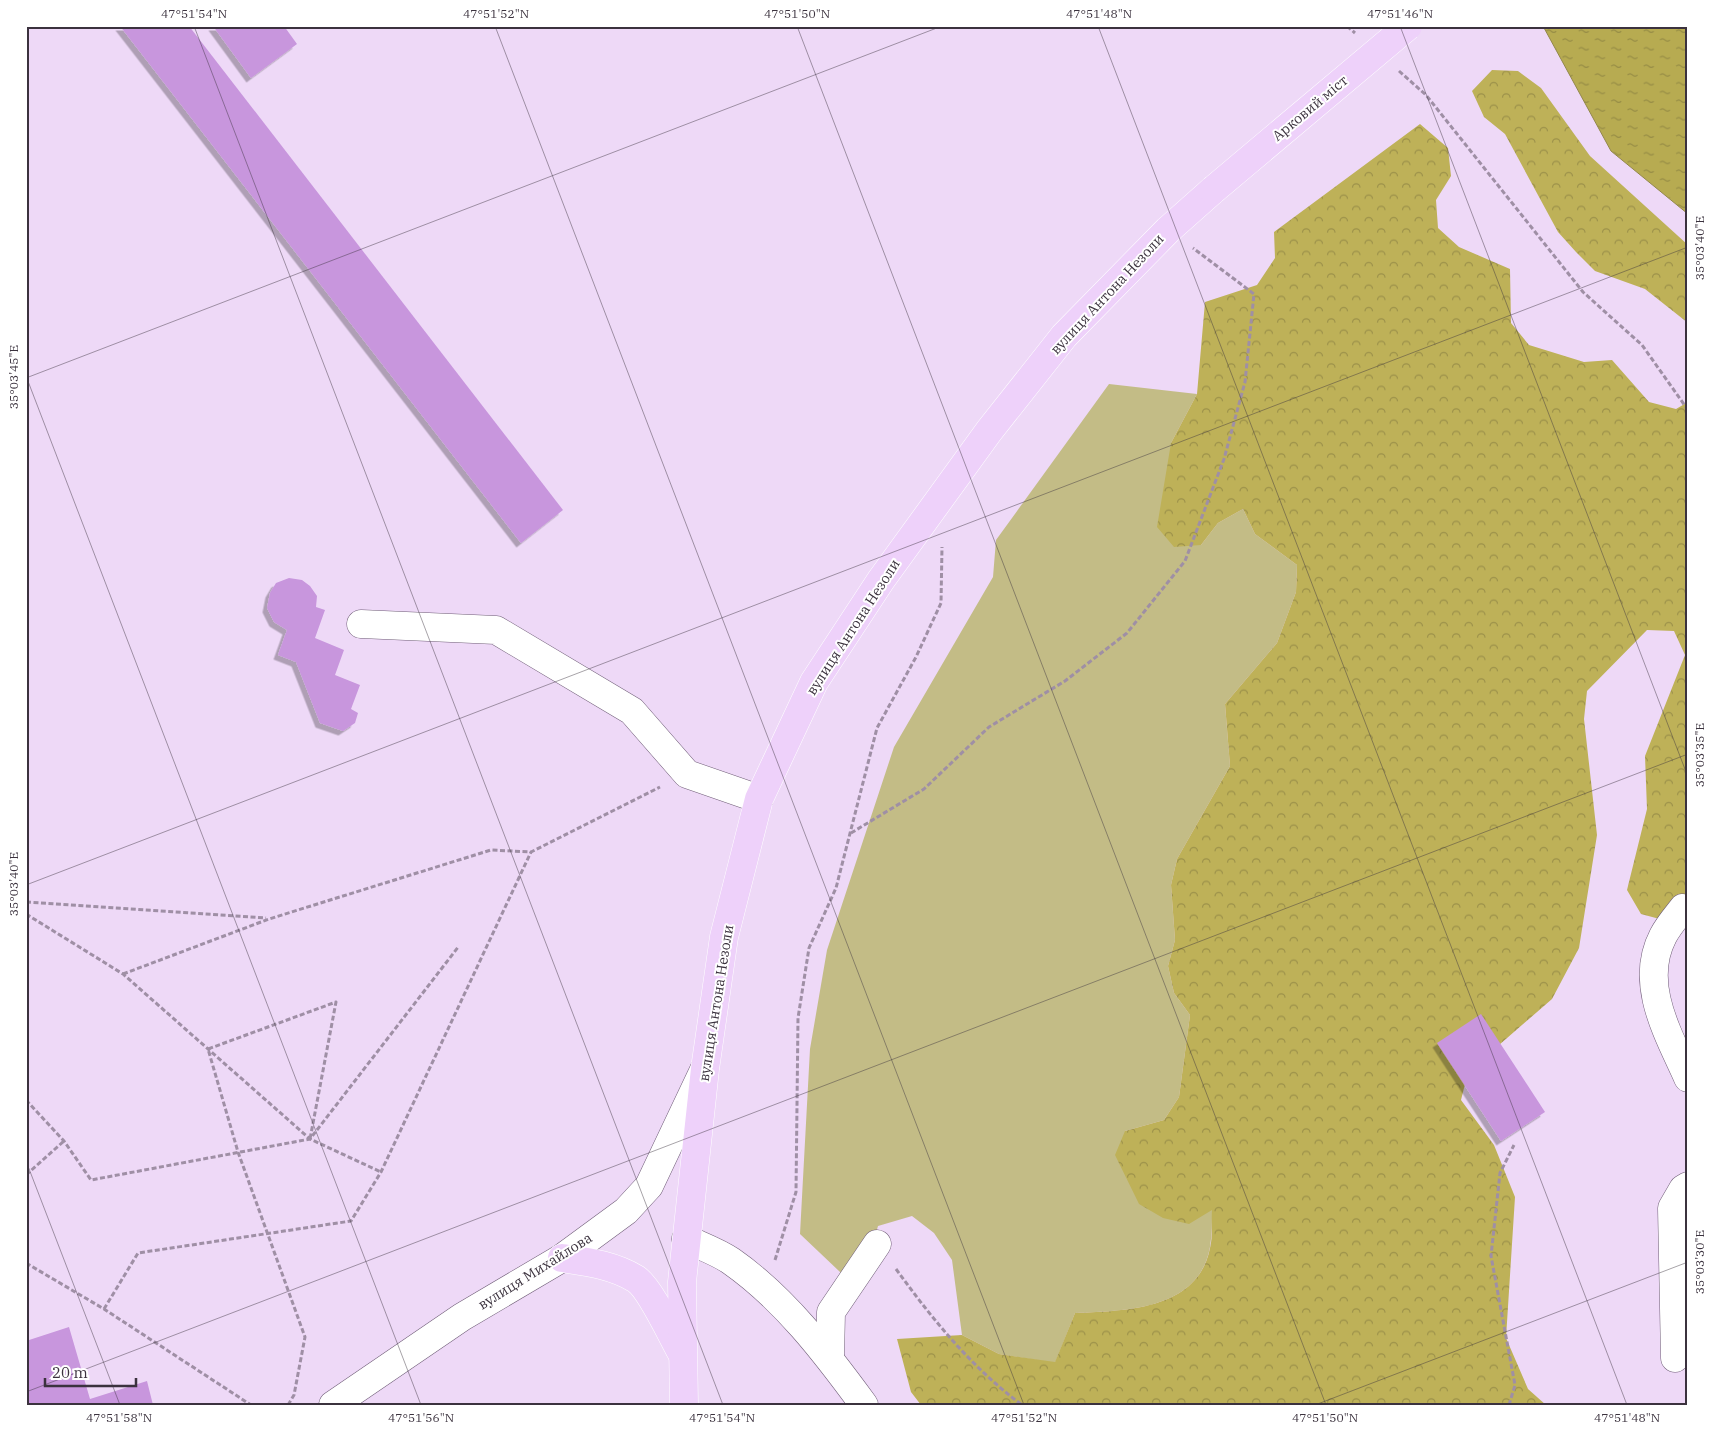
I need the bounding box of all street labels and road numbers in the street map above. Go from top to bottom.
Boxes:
street label: Арковий міст [1269,71,1351,145]
street label: вулиця Антона Незоли [1046,230,1168,358]
street label: вулиця Антона Незоли [802,556,904,698]
street label: вулиця Антона Незоли [695,923,737,1083]
street label: вулиця Михайлова [475,1228,596,1313]

